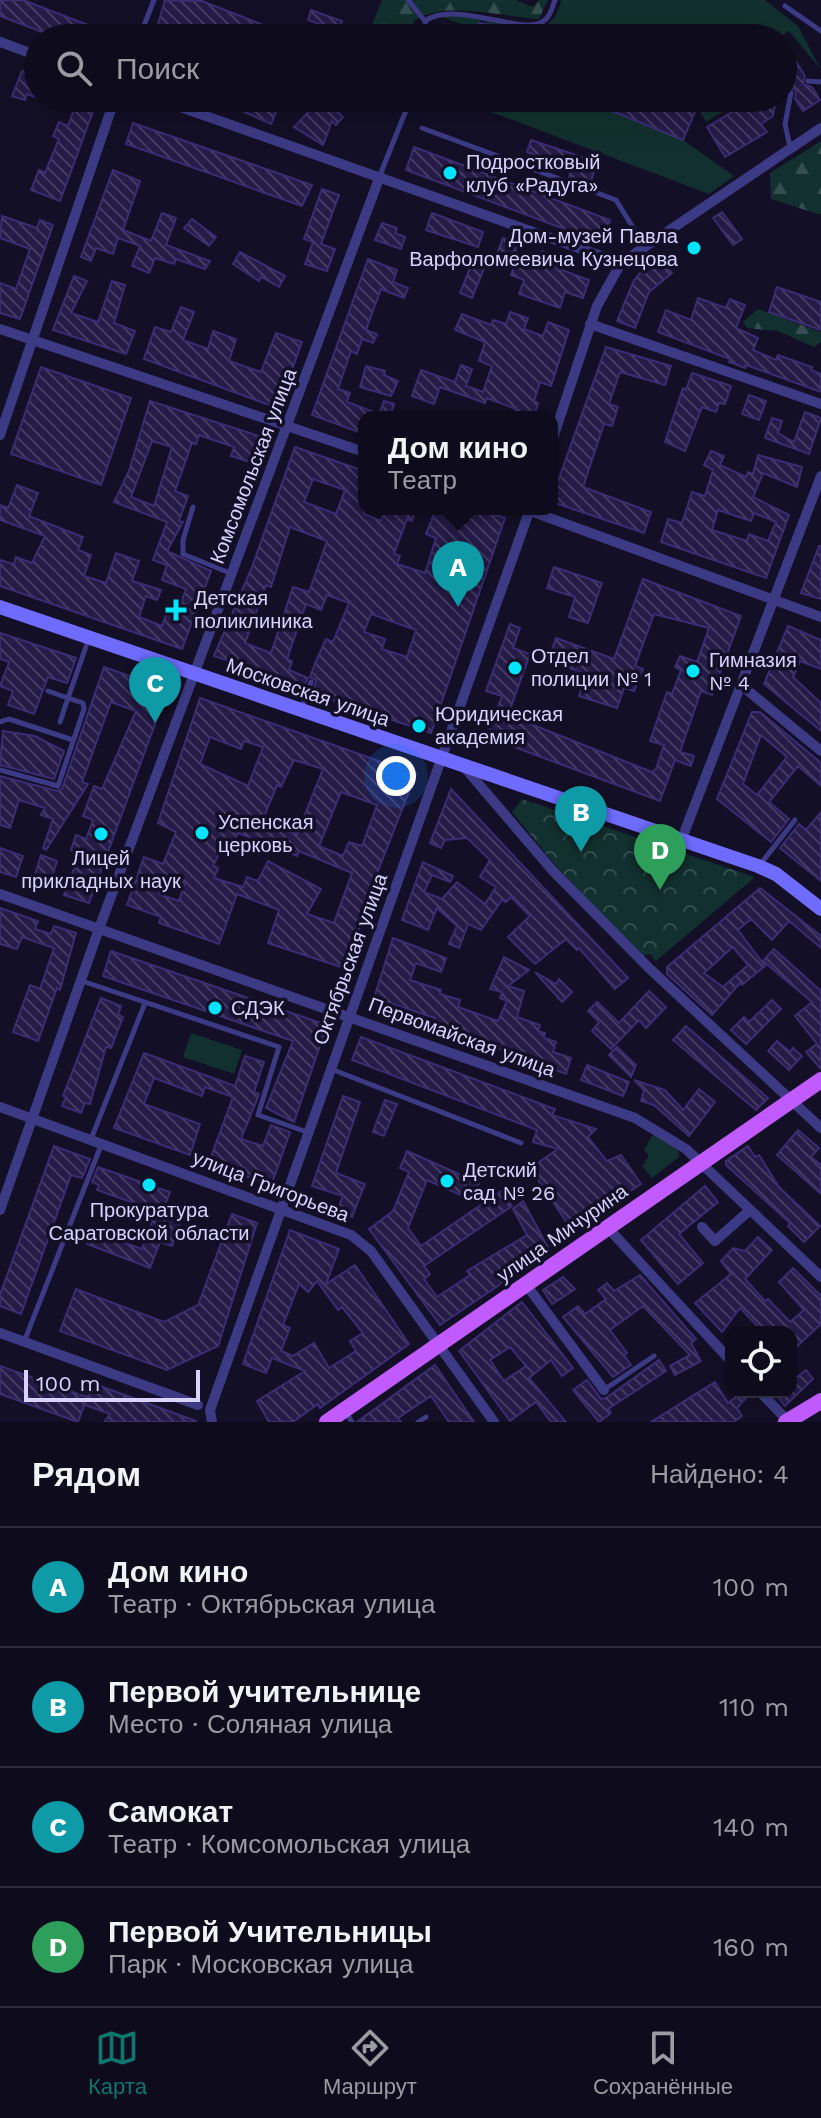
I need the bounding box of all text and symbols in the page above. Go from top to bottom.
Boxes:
search box [24,24,797,112]
icon: search [52,46,96,90]
text: Поиск [116,51,199,86]
place label: Подростковый клуб «Радуга» [466,150,600,197]
marker: Подростковый клуб «Радуга» [441,164,459,182]
place label: Дом-музей Павла Варфоломеевича Кузнецова [409,224,679,271]
marker: Дом-музей Павла Варфоломеевича Кузнецова [685,239,703,257]
street label: Комсомольская улица [205,364,302,567]
popup [358,411,558,515]
text: Дом кино [388,430,528,465]
text: Театр [388,465,457,495]
pin: A [432,541,484,607]
place label: Детская поликлиника [194,586,314,633]
marker: Детская поликлиника [165,599,187,621]
place label: Отдел полиции № 1 [531,644,652,691]
place label: Гимназия № 4 [709,648,797,695]
street label: Московская улица [223,653,394,732]
pin: C [129,657,181,723]
marker: Отдел полиции № 1 [506,659,524,677]
marker: Гимназия № 4 [684,662,702,680]
place label: Юридическая академия [435,702,563,749]
marker: Юридическая академия [410,717,428,735]
your location [376,756,416,796]
pin: B [555,786,607,852]
place label: Успенская церковь [218,810,314,857]
marker: Успенская церковь [193,824,211,842]
pin: D [634,824,686,890]
marker: Лицей прикладных наук [92,825,110,843]
place label: Лицей прикладных наук [21,846,181,893]
street label: Октябрьская улица [308,869,392,1048]
street label: Первомайская улица [365,992,560,1082]
place label: СДЭК [231,996,285,1020]
marker: СДЭК [206,999,224,1017]
street label: улица Григорьева [189,1145,354,1227]
place label: Детский сад № 26 [463,1158,555,1205]
marker: Детский сад № 26 [438,1172,456,1190]
marker: Прокуратура Саратовской области [140,1176,158,1194]
street label: улица Мичурина [492,1178,633,1287]
place label: Прокуратура Саратовской области [49,1198,249,1245]
map controls [725,1326,797,1398]
button: locate [725,1326,797,1398]
scale bar [24,1366,200,1402]
text: 100 m [36,1371,100,1396]
text: Рядом [32,1454,141,1494]
text: Найдено: 4 [650,1459,789,1489]
text: Дом кино [108,1554,248,1589]
text: A [49,1572,67,1602]
text: 100 m [713,1572,789,1602]
text: Театр · Октябрьская улица [108,1589,435,1619]
text: Первой учительнице [108,1674,421,1709]
text: B [49,1692,67,1722]
text: 110 m [719,1692,789,1722]
text: Место · Соляная улица [108,1709,392,1739]
text: Самокат [108,1794,233,1829]
text: C [49,1812,67,1842]
text: 140 m [713,1812,789,1842]
text: Театр · Комсомольская улица [108,1829,470,1859]
text: Первой Учительницы [108,1914,432,1949]
text: D [49,1932,67,1962]
text: 160 m [713,1932,789,1962]
text: Парк · Московская улица [108,1949,413,1979]
tab: Карта [88,2026,147,2100]
tab: Маршрут [323,2026,417,2100]
tab: Сохранённые [593,2026,733,2100]

